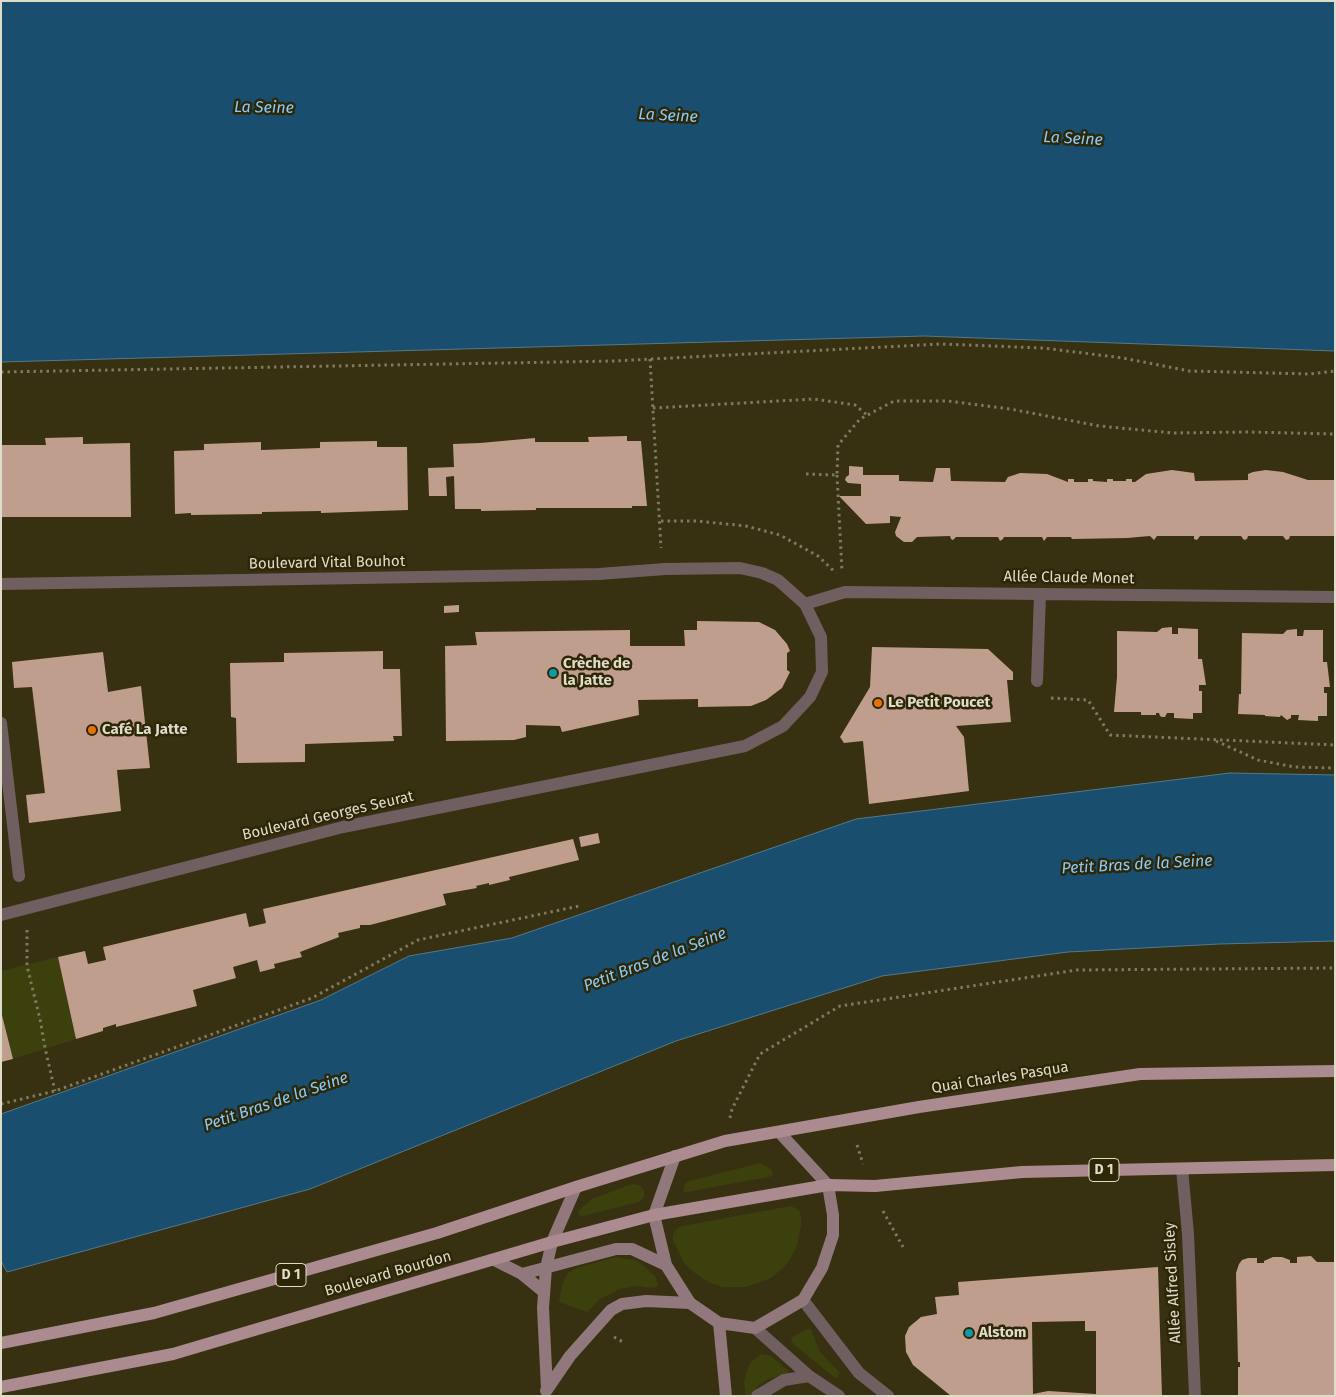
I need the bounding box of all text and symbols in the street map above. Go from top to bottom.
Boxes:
water label: La Seine [234,98,294,118]
water label: La Seine [638,105,698,127]
water label: La Seine [1043,128,1103,150]
street label: Boulevard Vital Bouhot [249,553,405,573]
street label: Allée Claude Monet [1003,568,1135,588]
place label: Crèche de la Jatte [563,655,630,690]
marker: Crèche de la Jatte [547,667,559,679]
place label: Le Petit Poucet [888,694,990,712]
marker: Le Petit Poucet [872,697,884,709]
place label: Café La Jatte [102,721,188,739]
marker: Café La Jatte [86,724,98,736]
street label: Boulevard Georges Seurat [241,788,415,844]
water label: Petit Bras de la Seine [1061,851,1213,879]
water label: Petit Bras de la Seine [581,924,729,996]
street label: Quai Charles Pasqua [930,1058,1070,1098]
water label: Petit Bras de la Seine [201,1068,351,1136]
road number: D 1 [1089,1158,1119,1182]
street label: Allée Alfred Sisley [1161,1222,1185,1344]
street label: Boulevard Bourdon [323,1247,453,1301]
road number: D 1 [276,1264,306,1286]
place label: Alstom [979,1324,1027,1342]
marker: Alstom [963,1327,975,1339]

